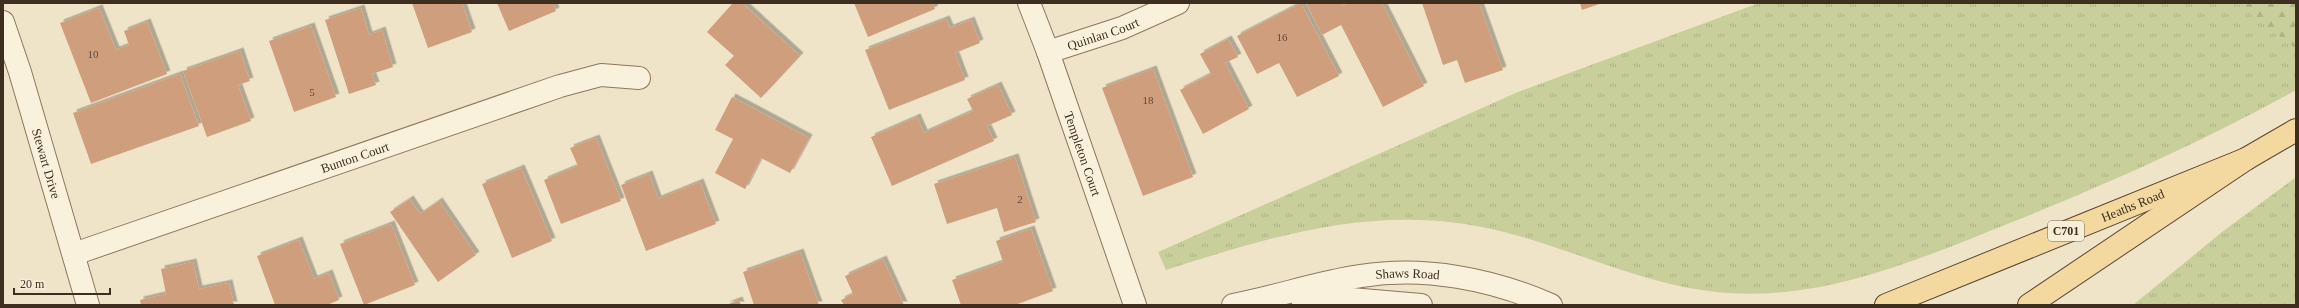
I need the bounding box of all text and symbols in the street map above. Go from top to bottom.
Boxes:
street label: Quinlan Court [1065,14,1141,53]
house number: 16 [1277,31,1288,43]
house number: 10 [88,48,99,60]
house number: 5 [309,86,315,98]
house number: 18 [1143,94,1154,106]
street label: Templeton Court [1061,109,1105,198]
street label: Stewart Drive [29,126,64,201]
street label: Bunton Court [319,138,391,176]
street label: Heaths Road [2099,185,2167,225]
house number: 2 [1017,193,1023,205]
road number: C701 [2048,221,2084,241]
street label: Shaws Road [1375,265,1441,282]
scale bar [14,270,110,296]
text: 20 m [20,277,45,291]

